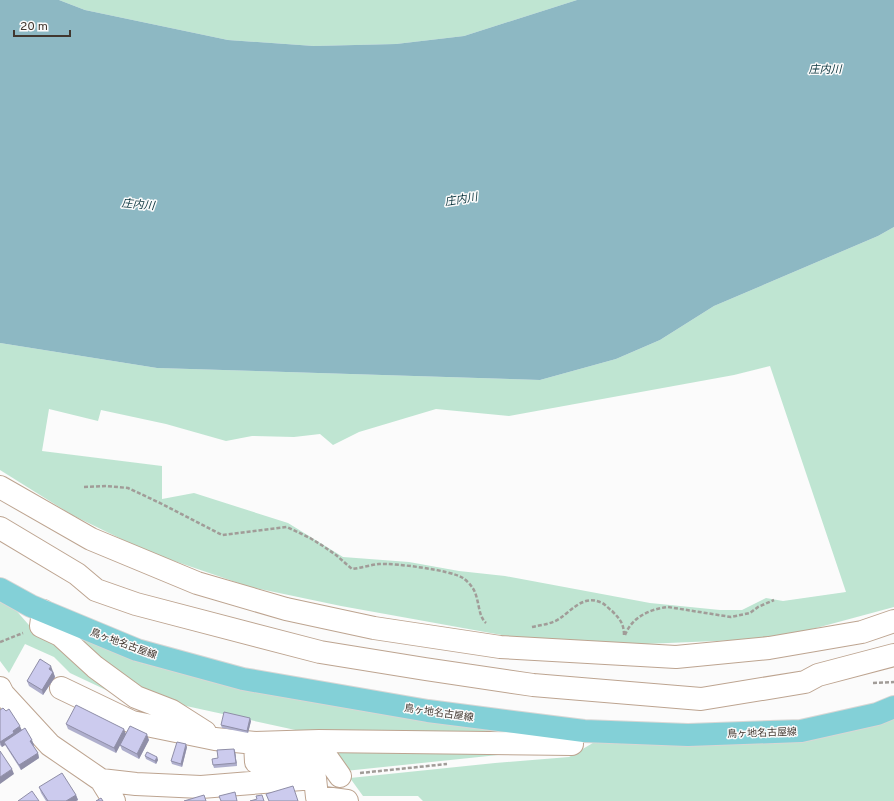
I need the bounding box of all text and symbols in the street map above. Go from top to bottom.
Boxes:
scale bar [14,12,70,38]
text: 20 m [20,19,48,35]
water label: 庄内川 [809,63,842,77]
water label: 庄内川 [444,190,480,209]
water label: 庄内川 [121,197,156,213]
street label: 鳥ヶ地名古屋線 [88,626,159,662]
street label: 鳥ヶ地名古屋線 [403,702,474,725]
street label: 鳥ヶ地名古屋線 [727,726,797,741]

